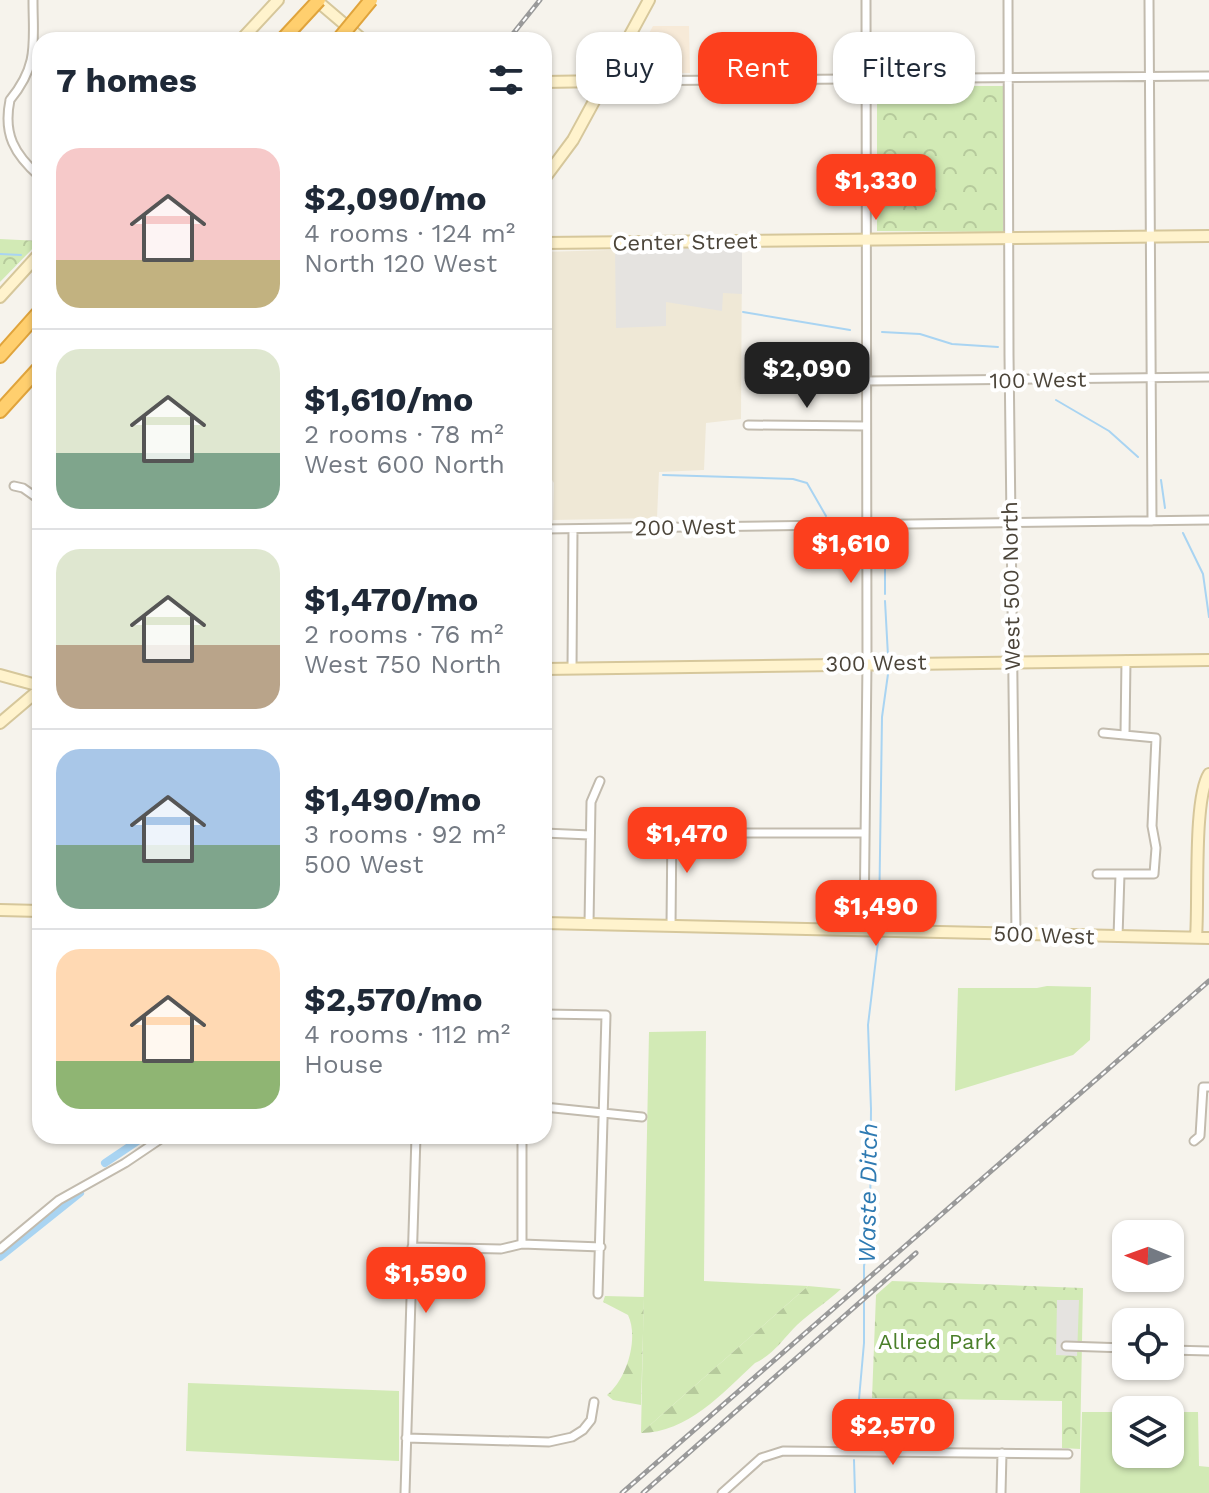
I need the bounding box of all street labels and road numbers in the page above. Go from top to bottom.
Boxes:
street label: Center Street [612,228,758,256]
street label: 100 West [989,367,1087,393]
street label: West 500 North [997,501,1025,671]
street label: 200 West [634,514,736,540]
street label: 300 West [825,650,927,676]
street label: 500 West [993,921,1095,949]

